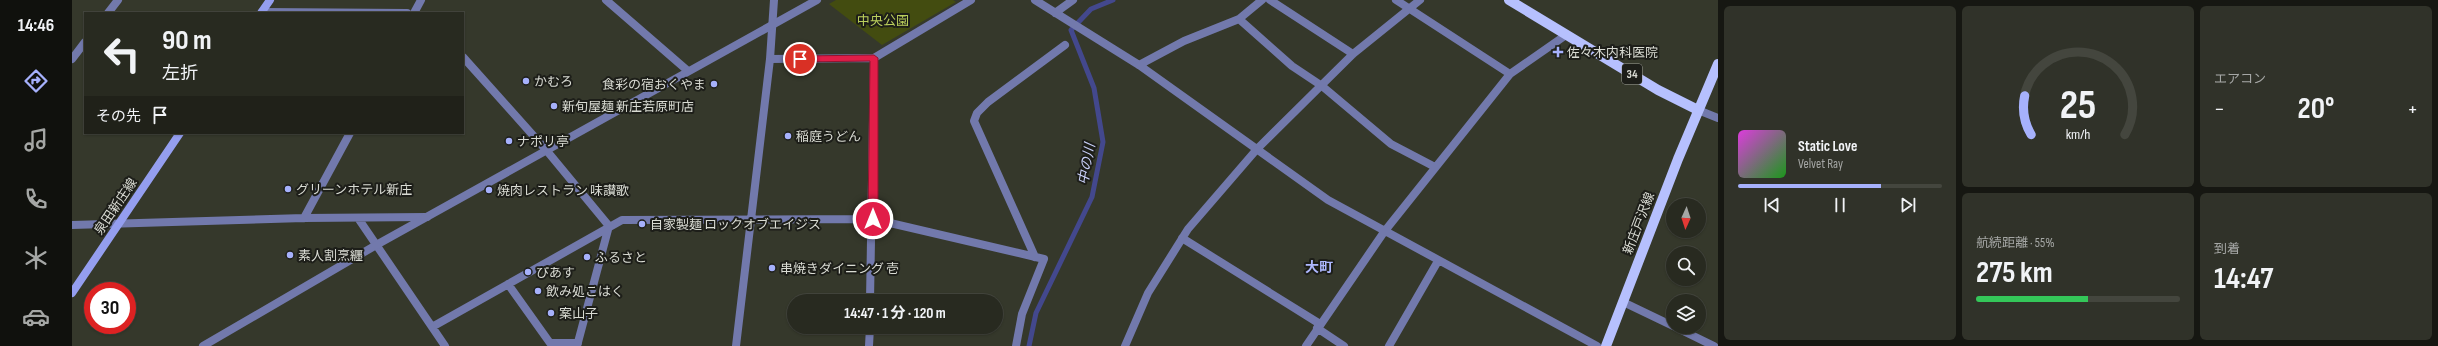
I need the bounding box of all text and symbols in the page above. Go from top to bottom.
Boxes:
park label: 中央公園 [857,13,909,29]
text: 14:46 [18,15,54,36]
text: 90 m [162,24,212,57]
icon: left [96,28,148,80]
pin [783,42,817,76]
place label: 佐々木内科医院 [1567,45,1658,61]
marker: 佐々木内科医院 [1552,46,1564,58]
icon: arrive [789,48,811,70]
text: 左折 [162,63,198,84]
road number: 34 [1622,64,1642,84]
icon: directions [22,67,50,95]
text: エアコン [2214,71,2266,87]
place label: かむろ [534,74,573,90]
marker: かむろ [521,76,531,86]
place label: 食彩の宿おくやま [602,77,706,93]
marker: 食彩の宿おくやま [709,79,719,89]
text: 25 [2060,80,2096,129]
text: 20° [2298,91,2334,127]
text: − [2214,96,2225,123]
text: + [2407,96,2418,123]
place label: 新旬屋麺 新庄若原町店 [562,99,694,115]
marker: 新旬屋麺 新庄若原町店 [549,101,559,111]
icon: arrive [149,104,171,126]
text: その先 [96,107,141,126]
text: km/h [2066,125,2090,142]
icon: music [22,126,50,154]
place label: 稲庭うどん [796,129,861,145]
marker: 稲庭うどん [783,131,793,141]
place label: ナポリ亭 [517,134,569,150]
marker: ナポリ亭 [504,136,514,146]
text: Static Love [1798,137,1857,156]
water label: 中の川 [1074,140,1099,186]
text: Velvet Ray [1798,156,1843,172]
street label: 泉田新庄線 [91,175,141,238]
place label: グリーンホテル新庄 [296,182,412,198]
place label: 焼肉レストラン 味讃歌 [497,183,629,199]
marker: グリーンホテル新庄 [283,184,293,194]
icon: phone [22,185,50,213]
marker: 焼肉レストラン 味讃歌 [484,185,494,195]
street label: 新庄戸沢線 [1620,190,1658,257]
icon: previous [1761,194,1783,216]
icon: pause [1829,194,1851,216]
icon: next [1897,194,1919,216]
position arrow [852,198,894,240]
north arrow [1666,198,1706,238]
map controls [1666,198,1706,334]
place label: 自家製麺 ロックオブエイジス [650,217,821,233]
marker: 自家製麺 ロックオブエイジス [637,219,647,229]
text: 航続距離 · 55% [1976,235,2055,251]
text: 到着 [2214,241,2240,257]
icon: climate [22,244,50,272]
button: search [1666,246,1706,286]
place label: 素人割烹纒 [298,248,363,264]
marker: 素人割烹纒 [285,250,295,260]
place label: ふるさと [595,250,647,266]
marker: ふるさと [582,252,592,262]
text: 275 km [1976,255,2053,291]
district label: 大町 [1305,259,1333,276]
place label: 串焼きダイニング 壱 [780,261,899,277]
text: 14:47 [2214,261,2273,297]
marker: 串焼きダイニング 壱 [767,263,777,273]
place label: ぴあす [536,265,575,281]
marker: ぴあす [523,267,533,277]
speed limit sign: 30 [84,282,136,334]
place label: 飲み処こはく [546,284,624,300]
marker: 飲み処こはく [533,286,543,296]
button: layers [1666,294,1706,334]
icon: car [22,303,50,331]
text: 14:47 · 1 分 · 120 m [844,304,946,323]
place label: 案山子 [559,306,598,322]
marker: 案山子 [546,308,556,318]

